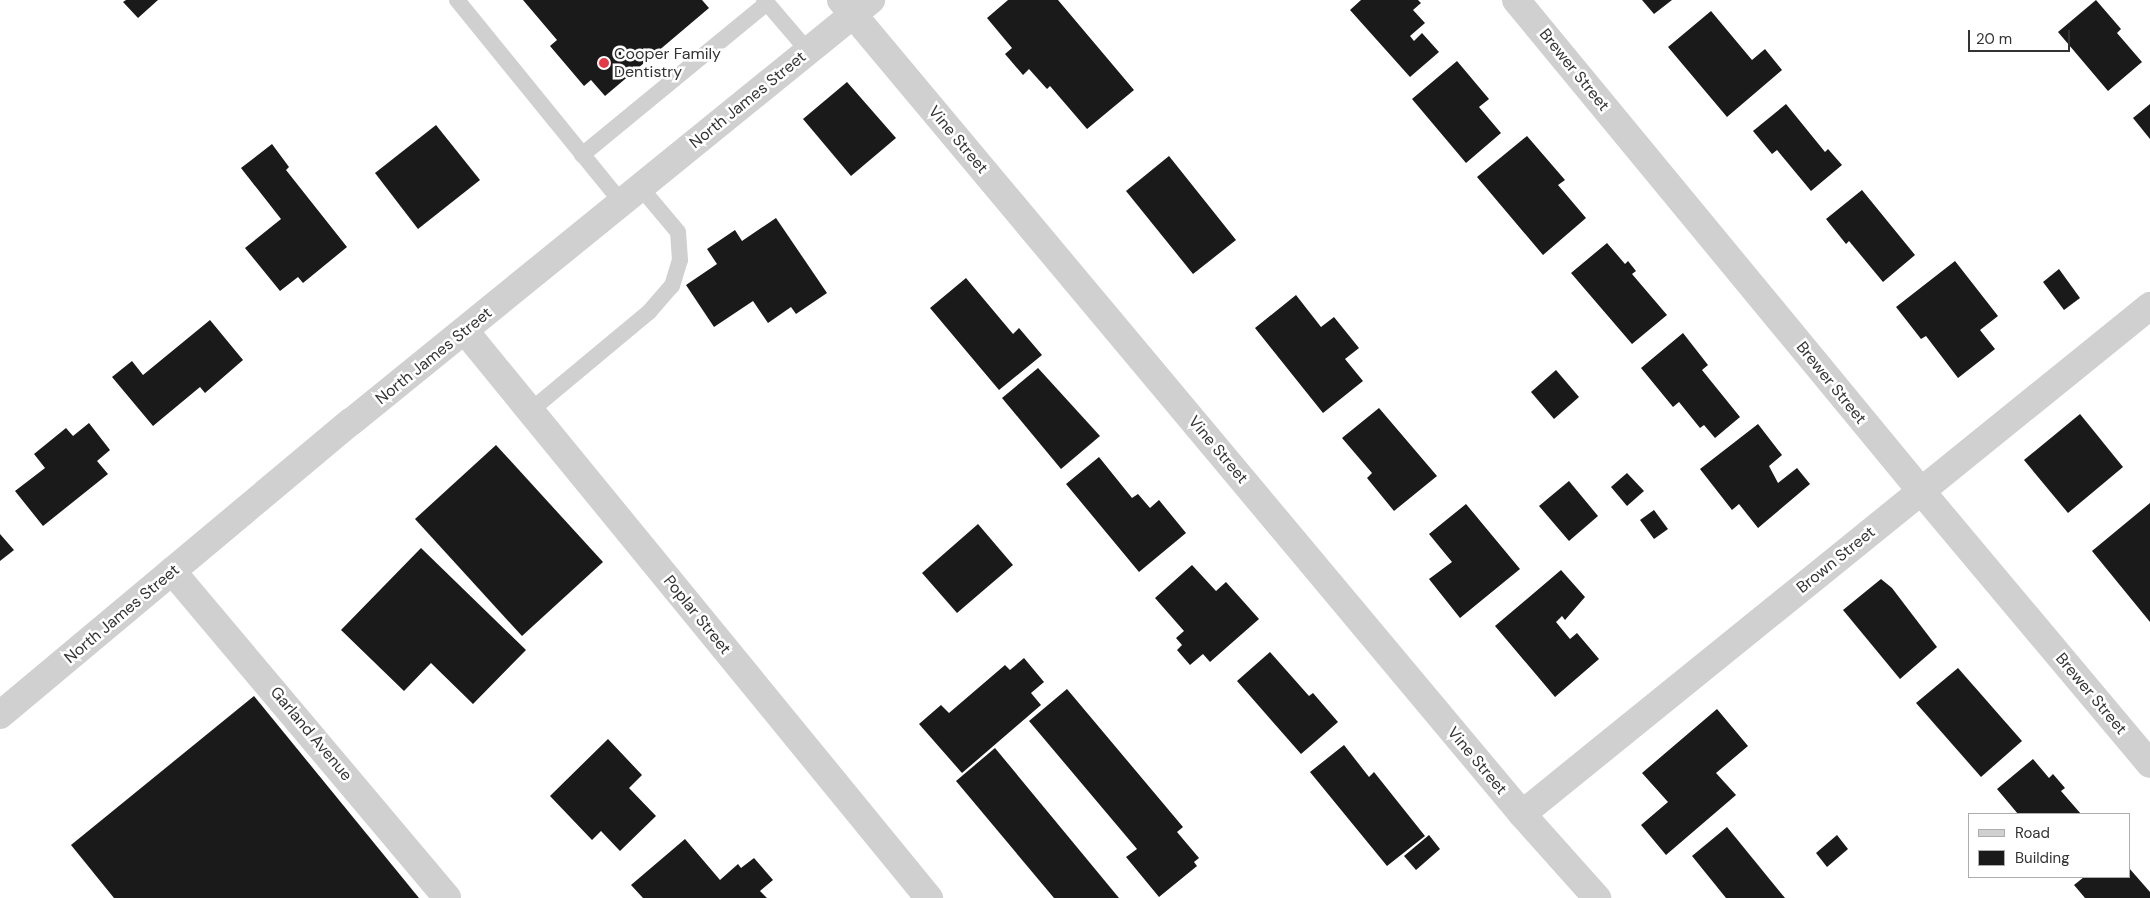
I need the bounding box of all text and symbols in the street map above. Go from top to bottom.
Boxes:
scale bar [1970,20,2072,52]
street label: Brewer Street [1535,25,1613,115]
text: 20 m [1976,29,2012,49]
place label: Cooper Family Dentistry [614,44,721,82]
street label: North James Street [686,47,810,153]
marker: Cooper Family Dentistry [598,57,610,69]
street label: Vine Street [924,102,992,178]
street label: North James Street [372,303,496,409]
street label: Brewer Street [1792,338,1870,428]
street label: Vine Street [1184,412,1252,488]
street label: Brown Street [1793,523,1879,597]
street label: North James Street [61,560,183,668]
street label: Poplar Street [659,572,735,658]
street label: Brewer Street [2051,649,2131,739]
street label: Garland Avenue [266,683,356,785]
street label: Vine Street [1443,723,1511,799]
legend [1968,813,2130,878]
text: Road [2015,823,2050,843]
text: Building [2015,848,2070,868]

